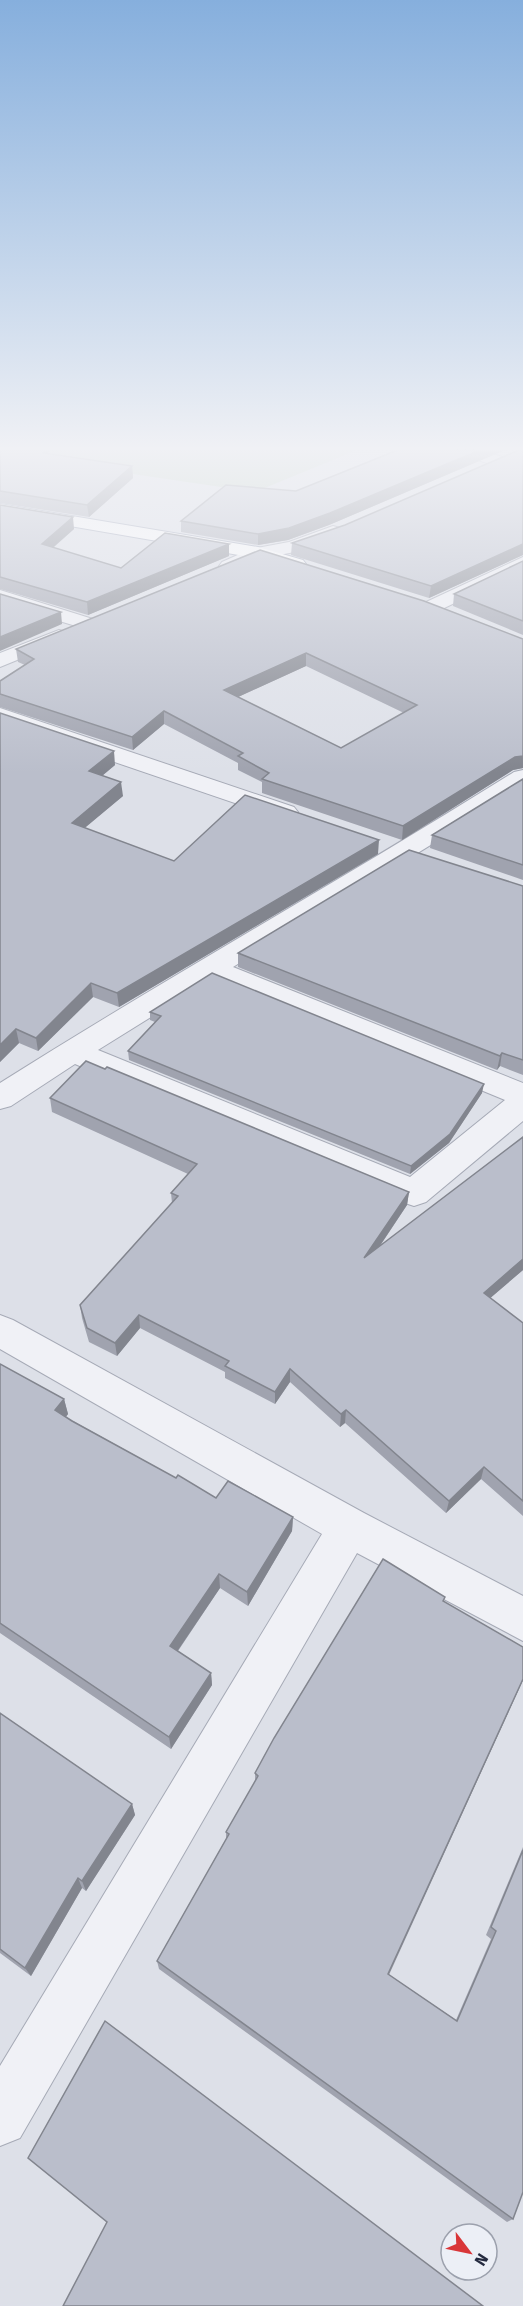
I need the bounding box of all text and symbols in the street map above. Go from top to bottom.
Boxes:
north arrow [439,2222,499,2282]
text: N [470,2250,492,2269]

